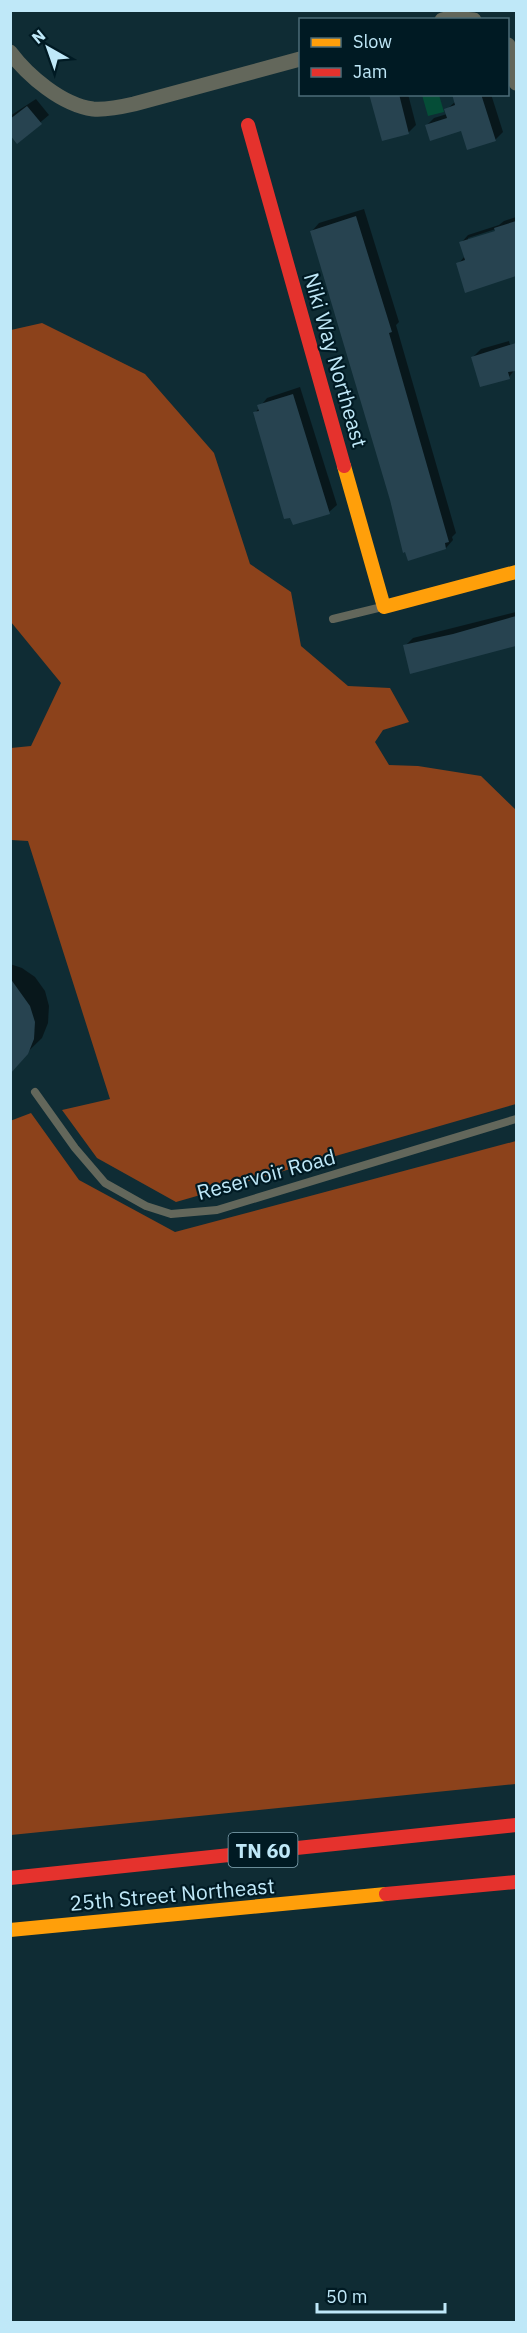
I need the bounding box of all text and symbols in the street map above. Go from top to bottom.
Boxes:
north arrow [18,18,78,78]
legend [299,18,509,96]
text: N [27,25,49,48]
text: Slow [353,30,392,53]
text: Jam [353,60,388,83]
street label: Niki Way Northeast [298,269,374,451]
street label: Reservoir Road [194,1142,338,1206]
road number: TN 60 [228,1833,298,1867]
street label: 25th Street Northeast [68,1871,276,1917]
scale bar [317,2276,444,2314]
text: 50 m [326,2285,368,2308]

